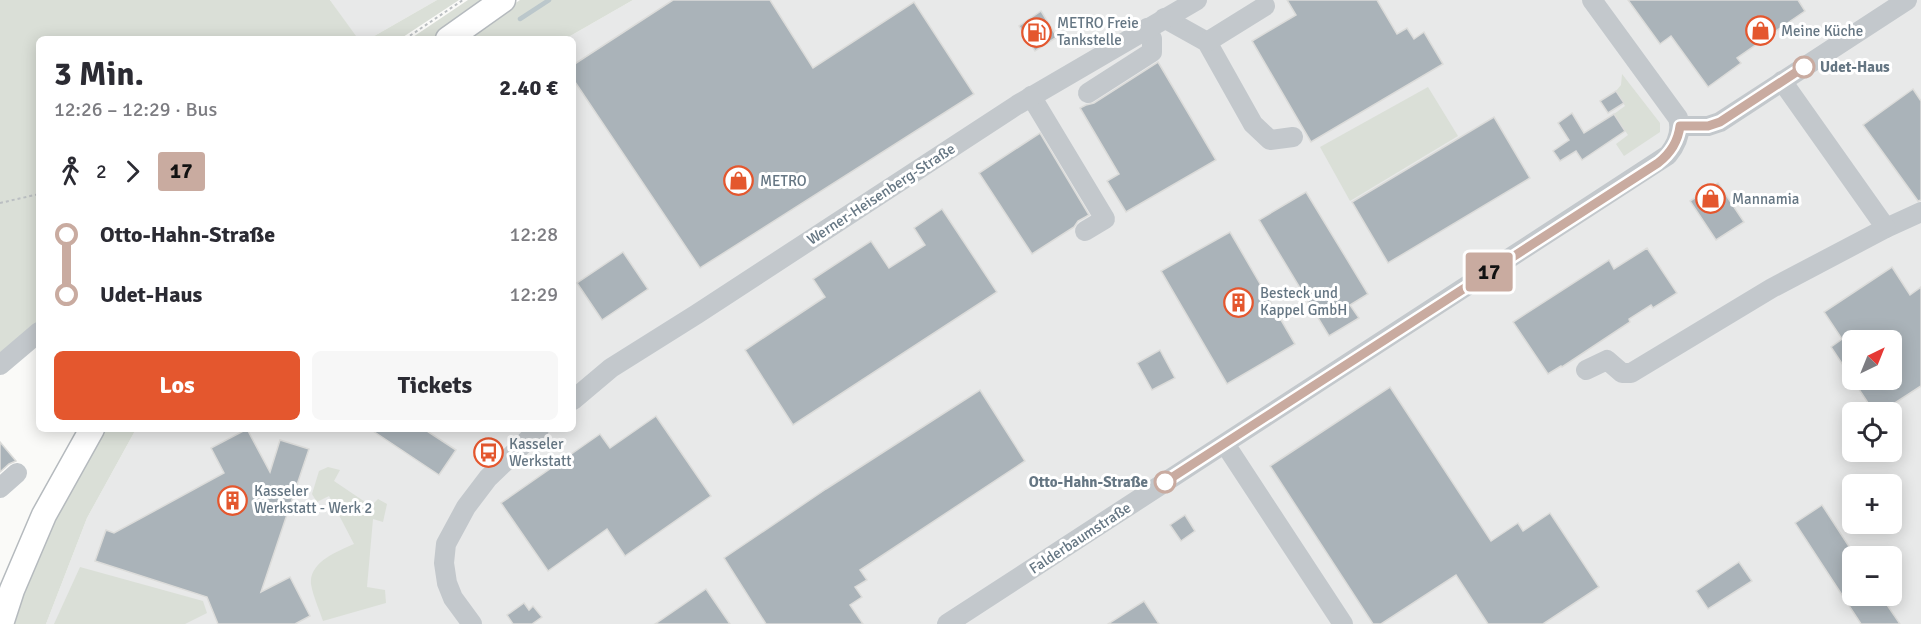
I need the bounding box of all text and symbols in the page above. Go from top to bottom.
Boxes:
place label: METRO Freie Tankstelle [1057,14,1139,49]
shop icon: Meine Küche [1744,15,1776,47]
fuel station icon: METRO Freie Tankstelle [1020,16,1052,48]
place label: Meine Küche [1781,22,1863,40]
text: 3 Min. [54,54,144,95]
marker: Udet-Haus [1793,56,1815,78]
place label: Udet-Haus [1820,58,1890,76]
text: 2.40 € [499,74,558,101]
text: 12:26 – 12:29 · Bus [54,97,217,122]
street label: Werner-Heisenberg-Straße [804,139,958,249]
icon: walk [54,155,87,188]
icon: forward [116,155,149,188]
text: 17 [170,158,193,184]
text: 2 [96,159,107,184]
shop icon: METRO [723,165,755,197]
place label: METRO [760,172,807,190]
shop icon: Mannamia [1695,183,1727,215]
place label: Mannamia [1732,190,1799,208]
text: Otto-Hahn-Straße [100,221,275,248]
text: 12:28 [509,222,558,247]
line badge: 17 [1462,252,1516,292]
text: 17 [1478,259,1500,285]
text: Udet-Haus [100,281,202,308]
text: 12:29 [509,282,558,307]
place label: Besteck und Kappel GmbH [1260,284,1347,319]
building icon: Besteck und Kappel GmbH [1223,286,1255,318]
north arrow [1842,330,1902,390]
map controls [1842,330,1902,606]
button: Los [54,351,300,420]
button: Tickets [312,351,558,420]
button: locate [1842,402,1902,462]
place label: Kasseler Werkstatt [509,435,571,470]
bus stop icon: Kasseler Werkstatt [472,437,504,469]
marker: Otto-Hahn-Straße [1154,471,1176,493]
place label: Otto-Hahn-Straße [1029,473,1148,491]
button: + [1842,474,1902,534]
place label: Kasseler Werkstatt - Werk 2 [254,482,372,517]
building icon: Kasseler Werkstatt - Werk 2 [217,484,249,516]
street label: Falderbaumstraße [1026,498,1134,578]
button: − [1842,546,1902,606]

